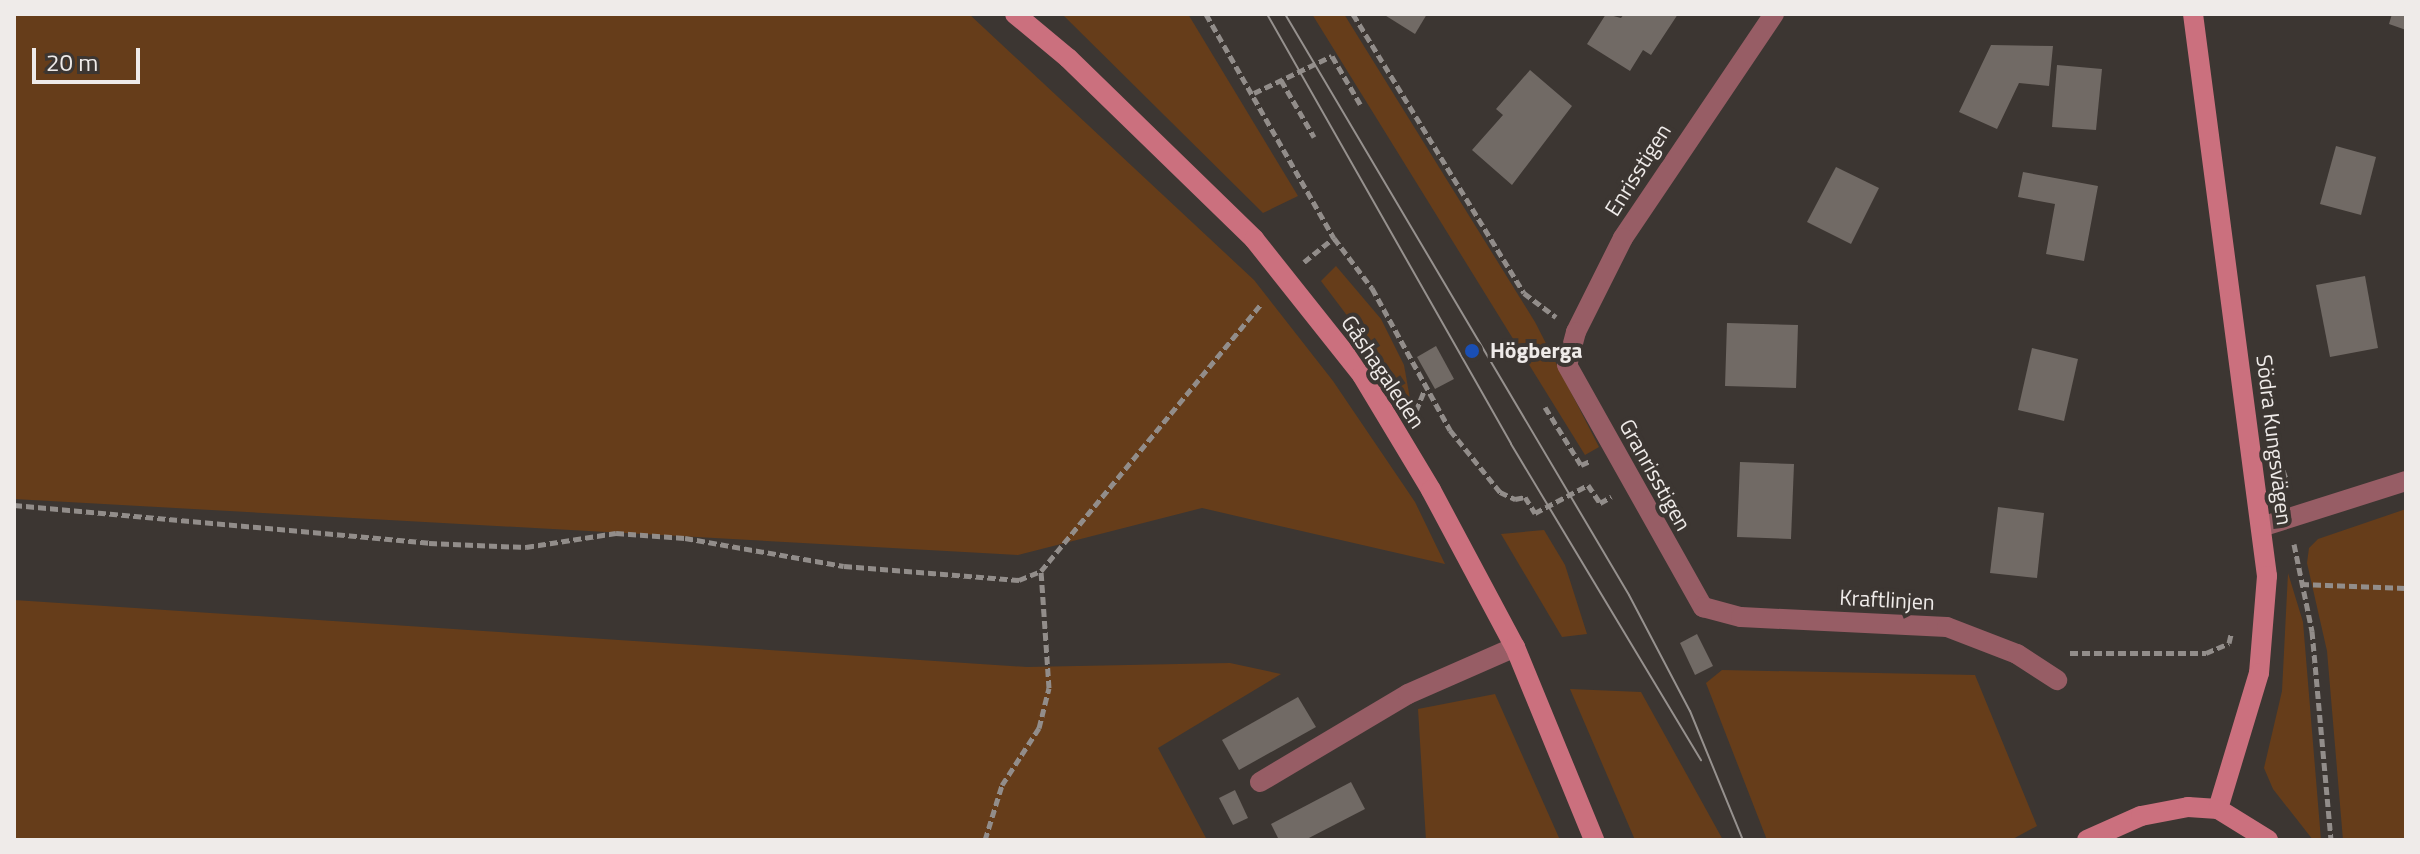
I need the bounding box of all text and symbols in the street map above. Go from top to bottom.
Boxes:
scale bar [36,32,144,82]
text: 20 m [46,44,98,80]
street label: Enrisstigen [1599,119,1677,221]
street label: Gåshagaleden [1336,310,1430,434]
place label: Högberga [1490,338,1583,364]
marker: Högberga [1461,340,1483,362]
street label: Södra Kungsvägen [2250,353,2298,527]
street label: Granrisstigen [1613,415,1697,535]
street label: Kraftlinjen [1839,584,1935,616]

